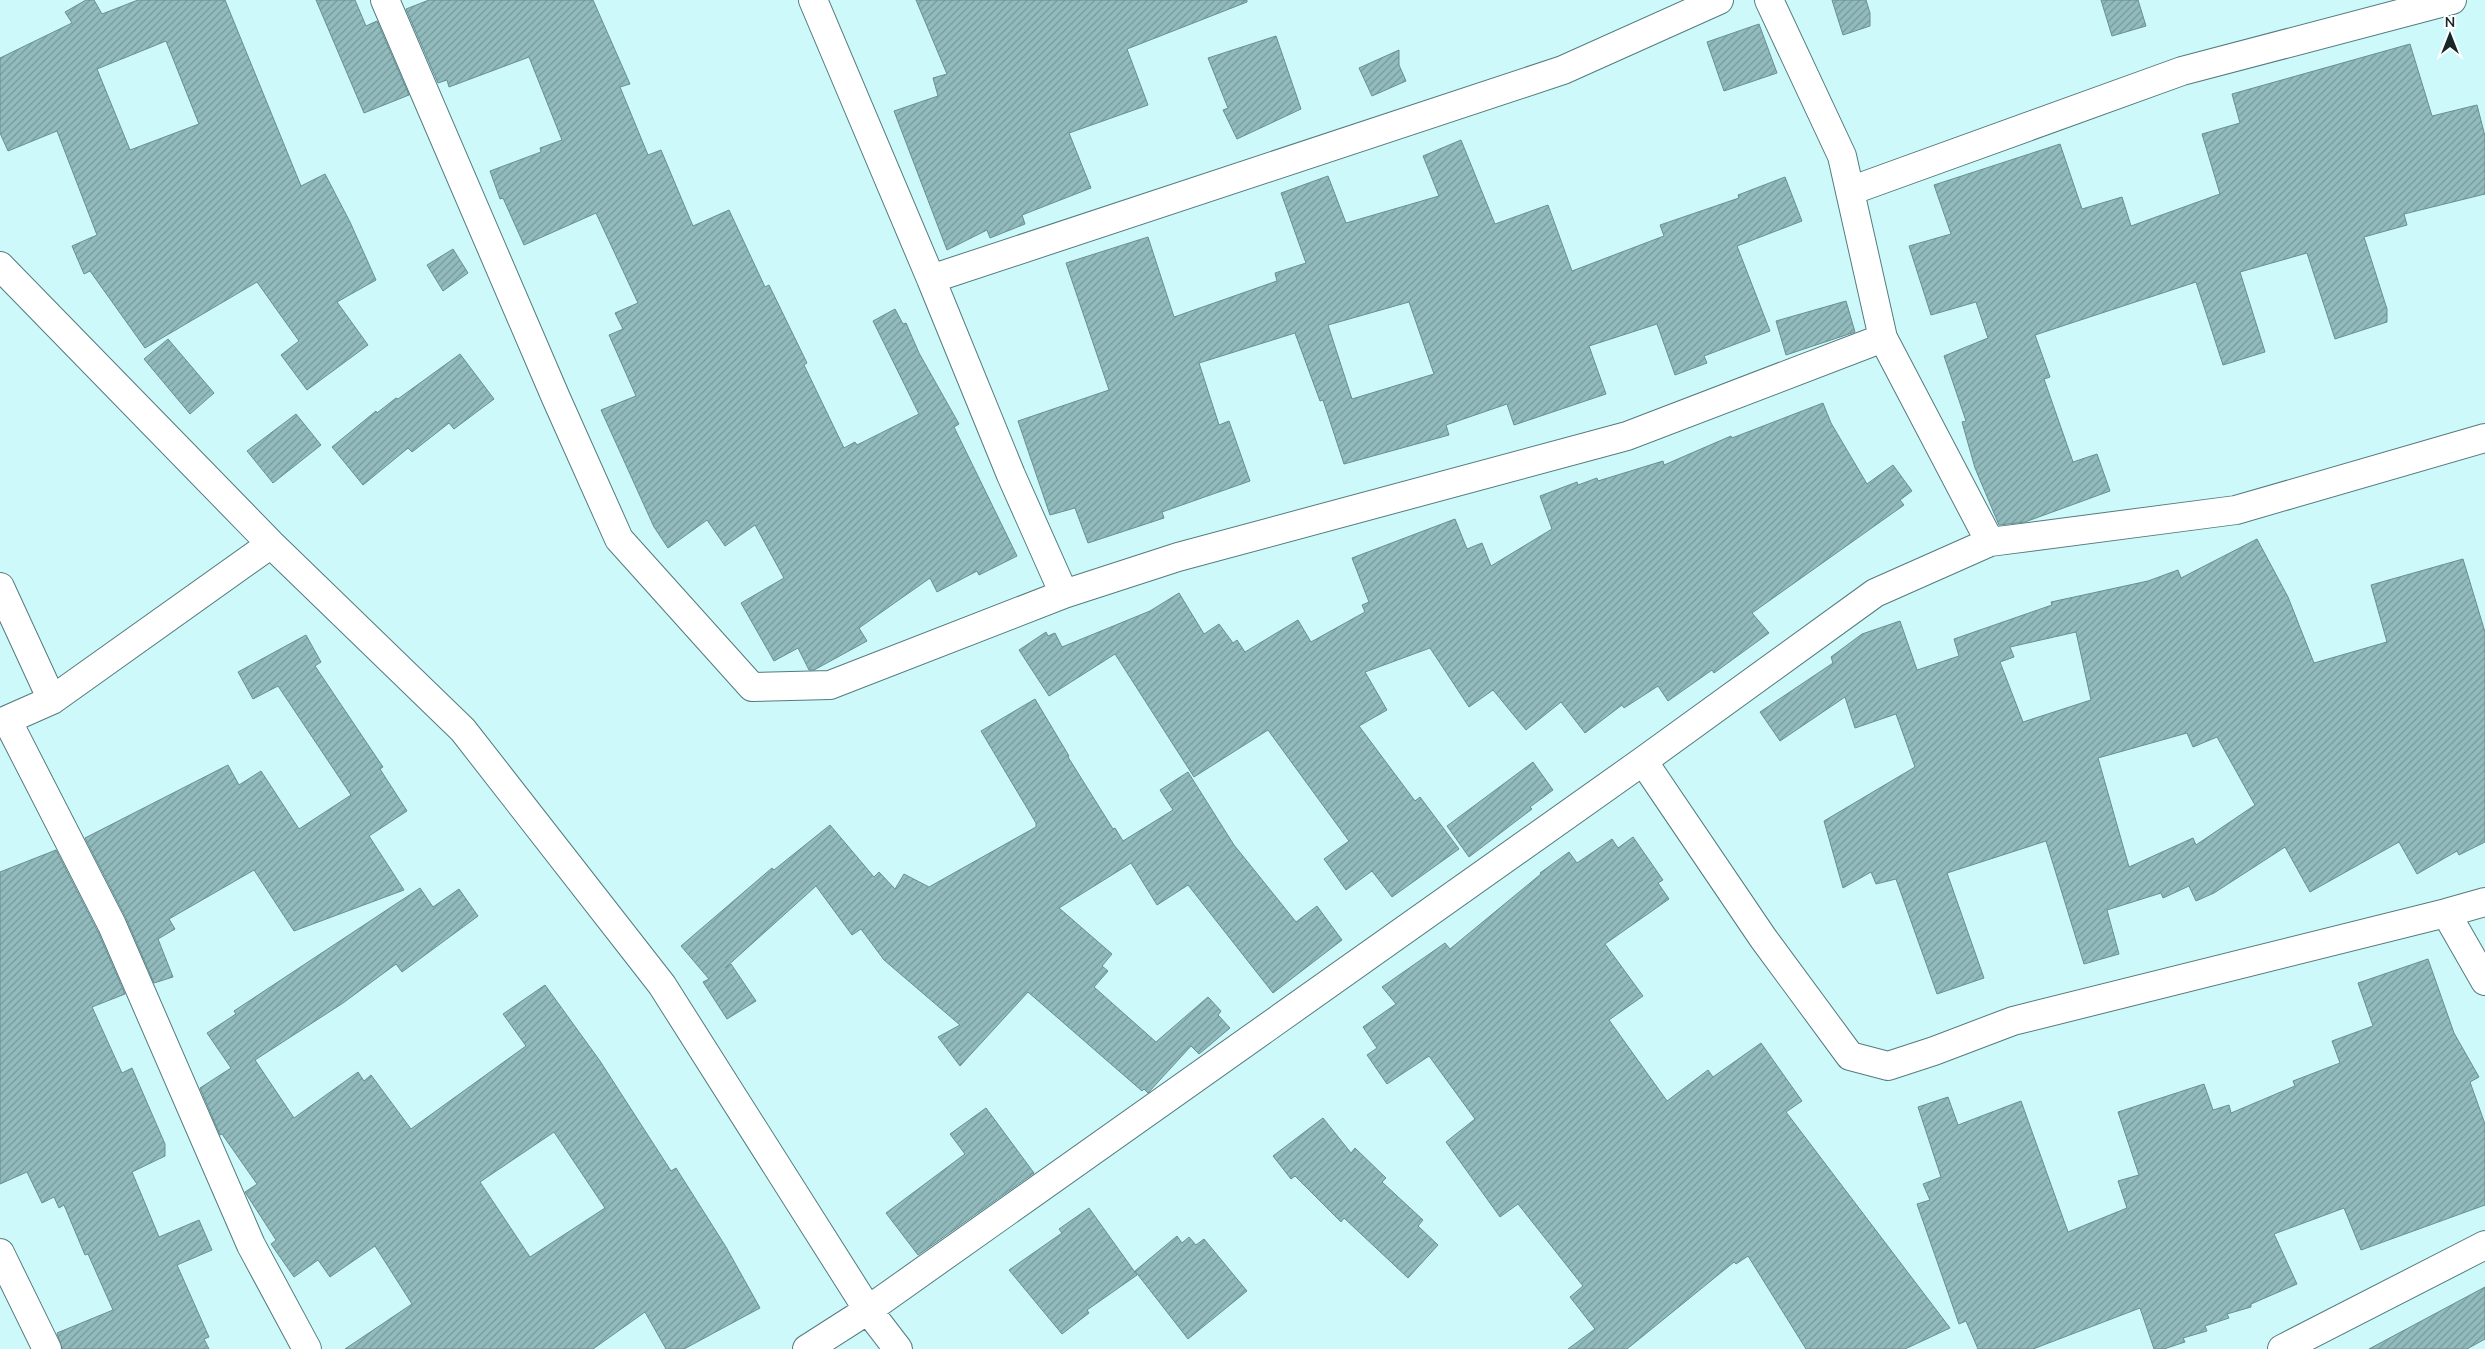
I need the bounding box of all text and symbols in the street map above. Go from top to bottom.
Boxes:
north arrow [2425,10,2475,60]
text: N [2445,13,2455,32]

